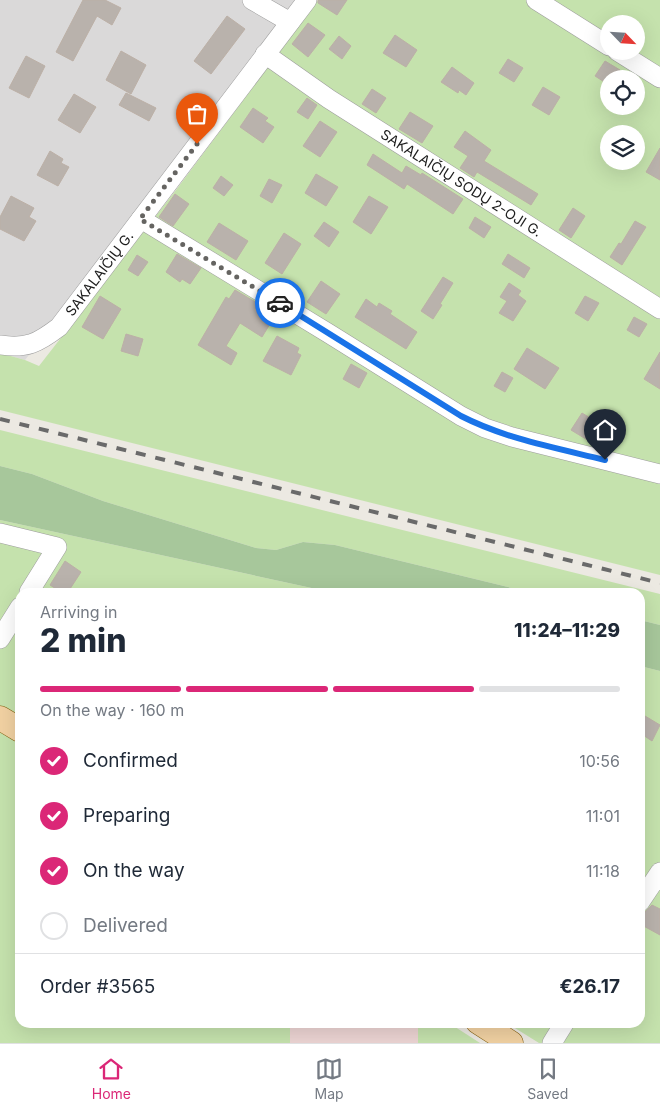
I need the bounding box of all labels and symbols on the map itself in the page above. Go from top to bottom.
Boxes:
north arrow [600,15,645,60]
pin [176,93,218,144]
street label: SAKALAIČIŲ SODŲ 2-OJI G. [378,125,545,240]
street label: SAKALAIČIŲ G. [61,228,137,319]
courier [255,278,305,328]
pin [584,409,626,460]

